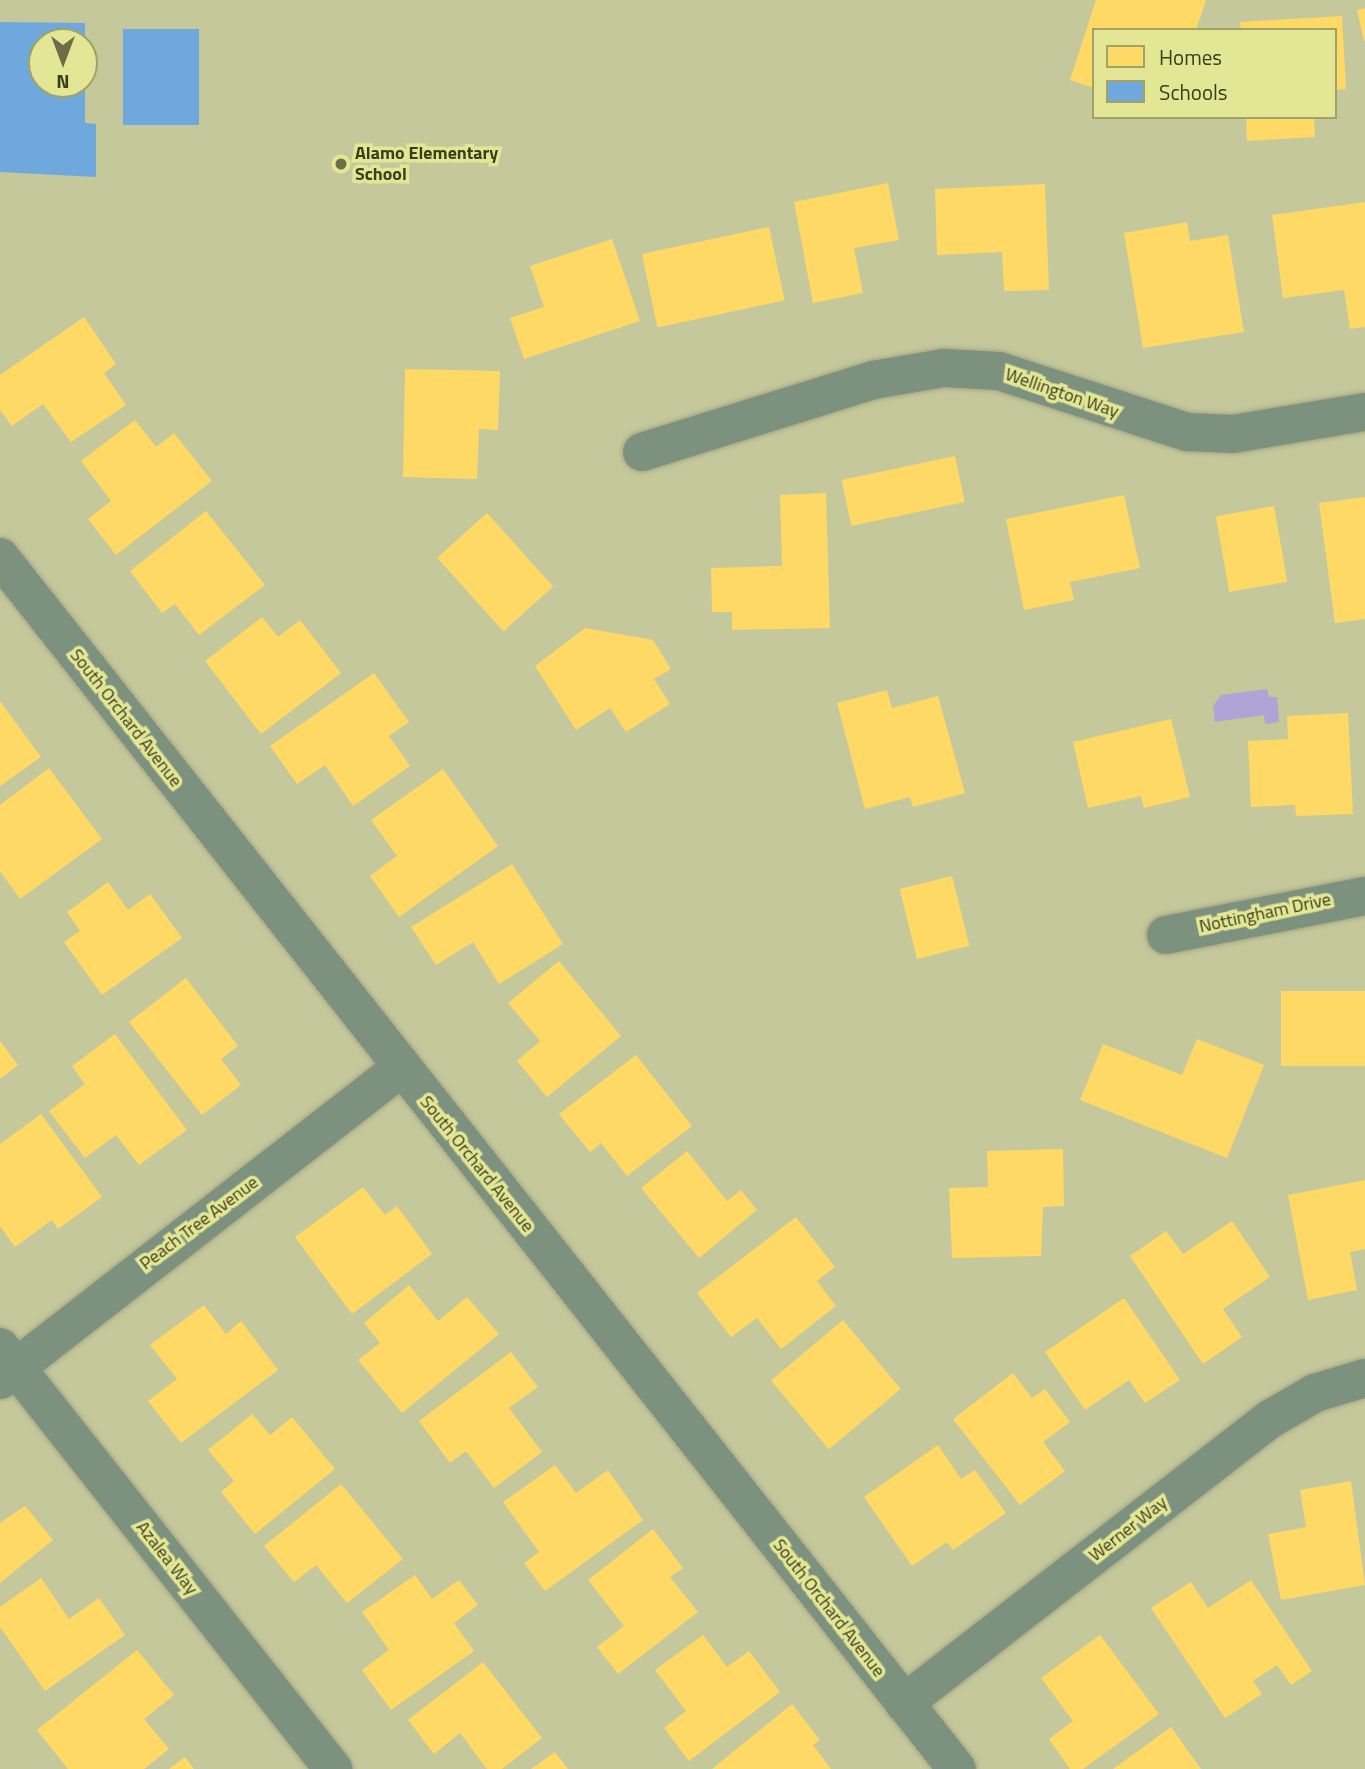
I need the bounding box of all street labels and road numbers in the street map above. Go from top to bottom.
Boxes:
street label: Wellington Way [1002,363,1122,423]
street label: South Orchard Avenue [65,645,187,791]
street label: Nottingham Drive [1197,888,1333,938]
street label: South Orchard Avenue [415,1092,539,1236]
street label: Peach Tree Avenue [136,1171,262,1275]
street label: Werner Way [1085,1492,1171,1566]
street label: Azalea Way [132,1517,202,1599]
street label: South Orchard Avenue [768,1535,890,1681]

